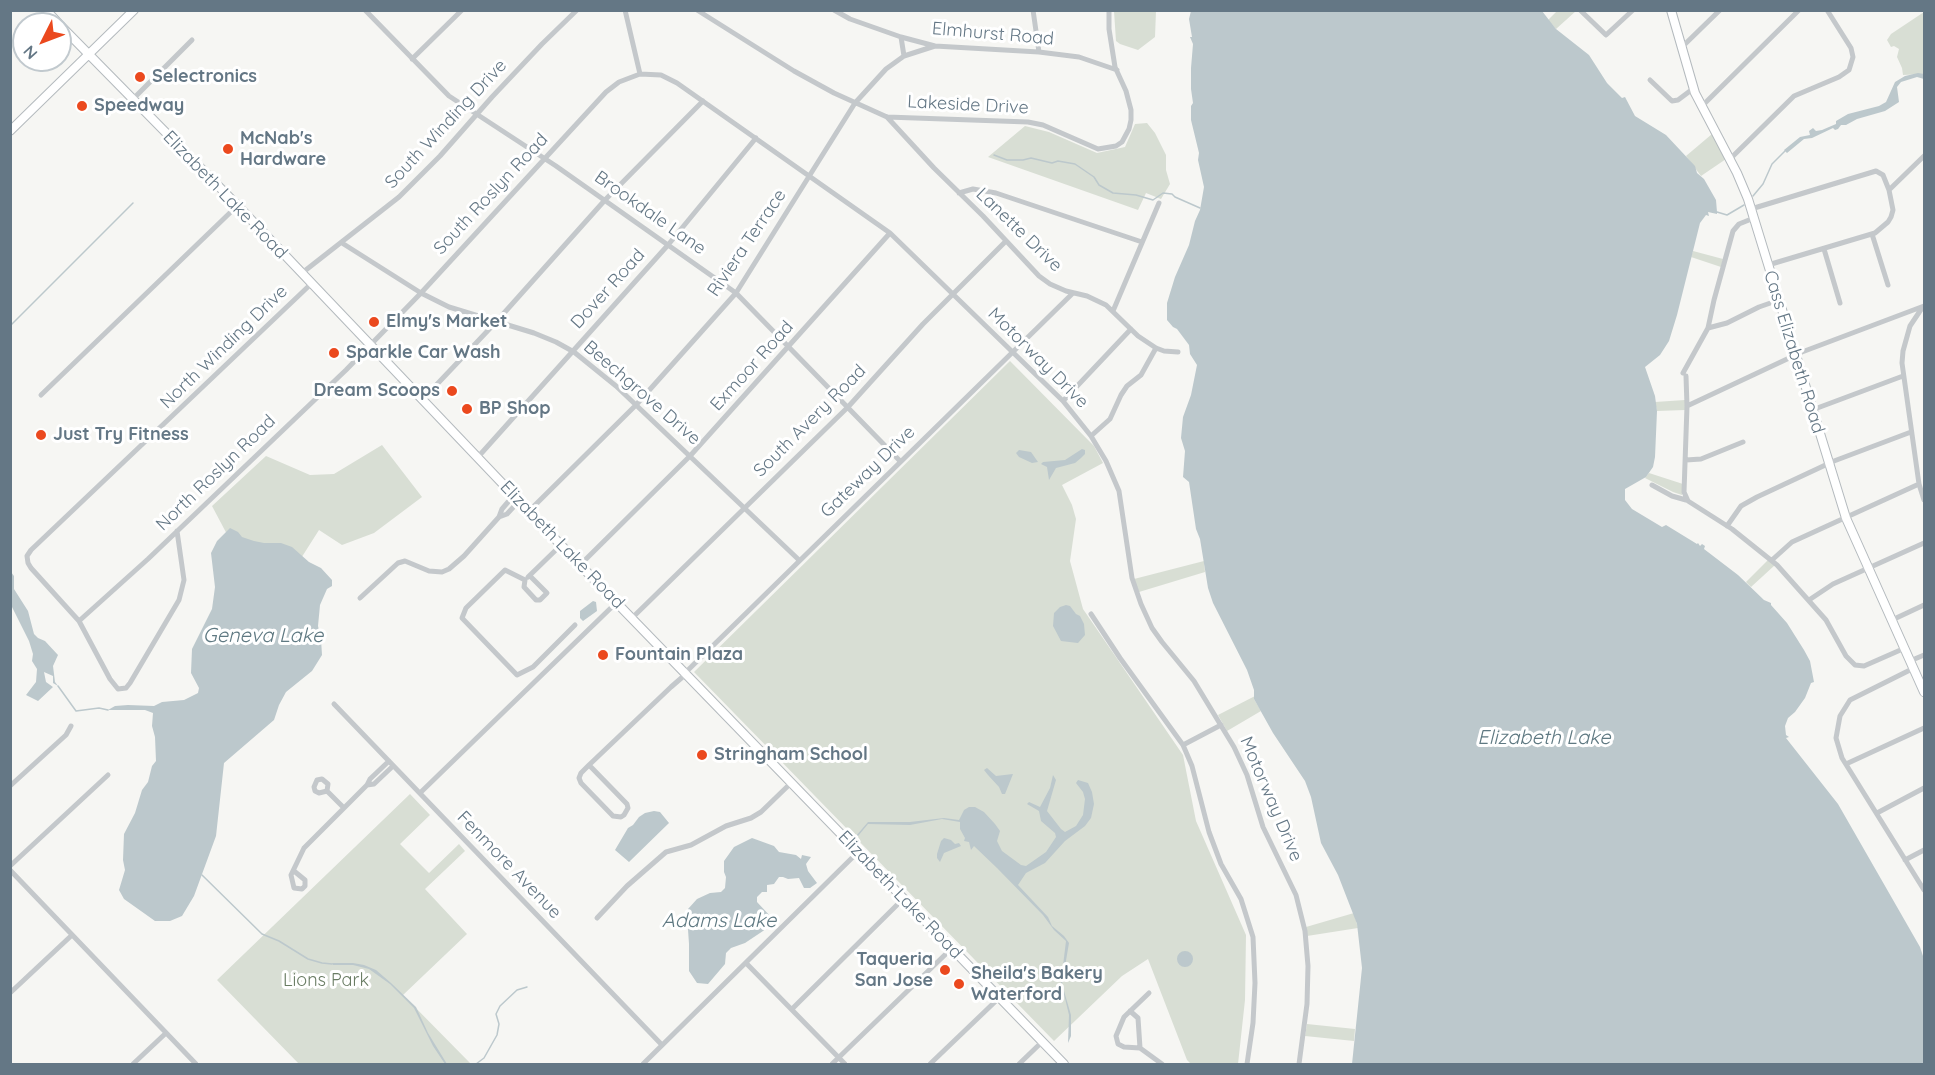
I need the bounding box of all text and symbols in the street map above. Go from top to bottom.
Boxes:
north arrow [12,12,72,72]
street label: Elmhurst Road [931,18,1055,50]
text: N [19,42,41,64]
street label: South Winding Drive [381,55,511,193]
place label: Selectronics [152,66,257,88]
marker: Selectronics [133,70,147,84]
street label: Lakeside Drive [907,91,1029,119]
place label: Speedway [94,95,184,117]
marker: Speedway [75,99,89,113]
street label: Elizabeth Lake Road [158,127,292,263]
place label: McNab's Hardware [240,128,326,170]
street label: South Roslyn Road [429,129,553,259]
marker: McNab's Hardware [221,142,235,156]
street label: Brookdale Lane [590,167,710,259]
street label: Lanette Drive [971,183,1067,277]
street label: Riviera Terrace [703,185,791,301]
street label: Dover Road [567,245,649,333]
street label: Cass Elizabeth Road [1759,268,1829,436]
street label: North Winding Drive [156,281,292,413]
street label: Motorway Drive [983,303,1093,413]
place label: Elmy's Market [386,311,507,333]
marker: Elmy's Market [367,315,381,329]
street label: Exmoor Road [706,317,798,415]
street label: Beechgrove Drive [579,336,705,450]
place label: Sparkle Car Wash [346,342,500,364]
marker: Sparkle Car Wash [327,346,341,360]
street label: South Avery Road [749,360,871,482]
place label: Dream Scoops [314,380,440,402]
marker: Dream Scoops [445,384,459,398]
place label: BP Shop [479,398,551,420]
marker: BP Shop [460,402,474,416]
street label: North Roslyn Road [152,411,280,535]
street label: Gateway Drive [816,422,920,522]
place label: Just Try Fitness [53,424,189,446]
marker: Just Try Fitness [34,428,48,442]
street label: Elizabeth Lake Road [495,477,629,613]
water label: Geneva Lake [203,624,323,648]
place label: Fountain Plaza [615,644,743,666]
marker: Fountain Plaza [596,648,610,662]
water label: Elizabeth Lake [1477,726,1611,750]
street label: Motorway Drive [1235,733,1307,865]
place label: Stringham School [714,744,868,766]
marker: Stringham School [695,748,709,762]
street label: Fenmore Avenue [452,807,566,923]
street label: Elizabeth Lake Road [833,827,967,963]
water label: Adams Lake [662,909,776,933]
place label: Taqueria San Jose [855,949,933,992]
marker: Taqueria San Jose [938,963,952,977]
place label: Sheila's Bakery Waterford [971,963,1103,1006]
park label: Lions Park [283,970,369,992]
marker: Sheila's Bakery Waterford [952,977,966,991]

